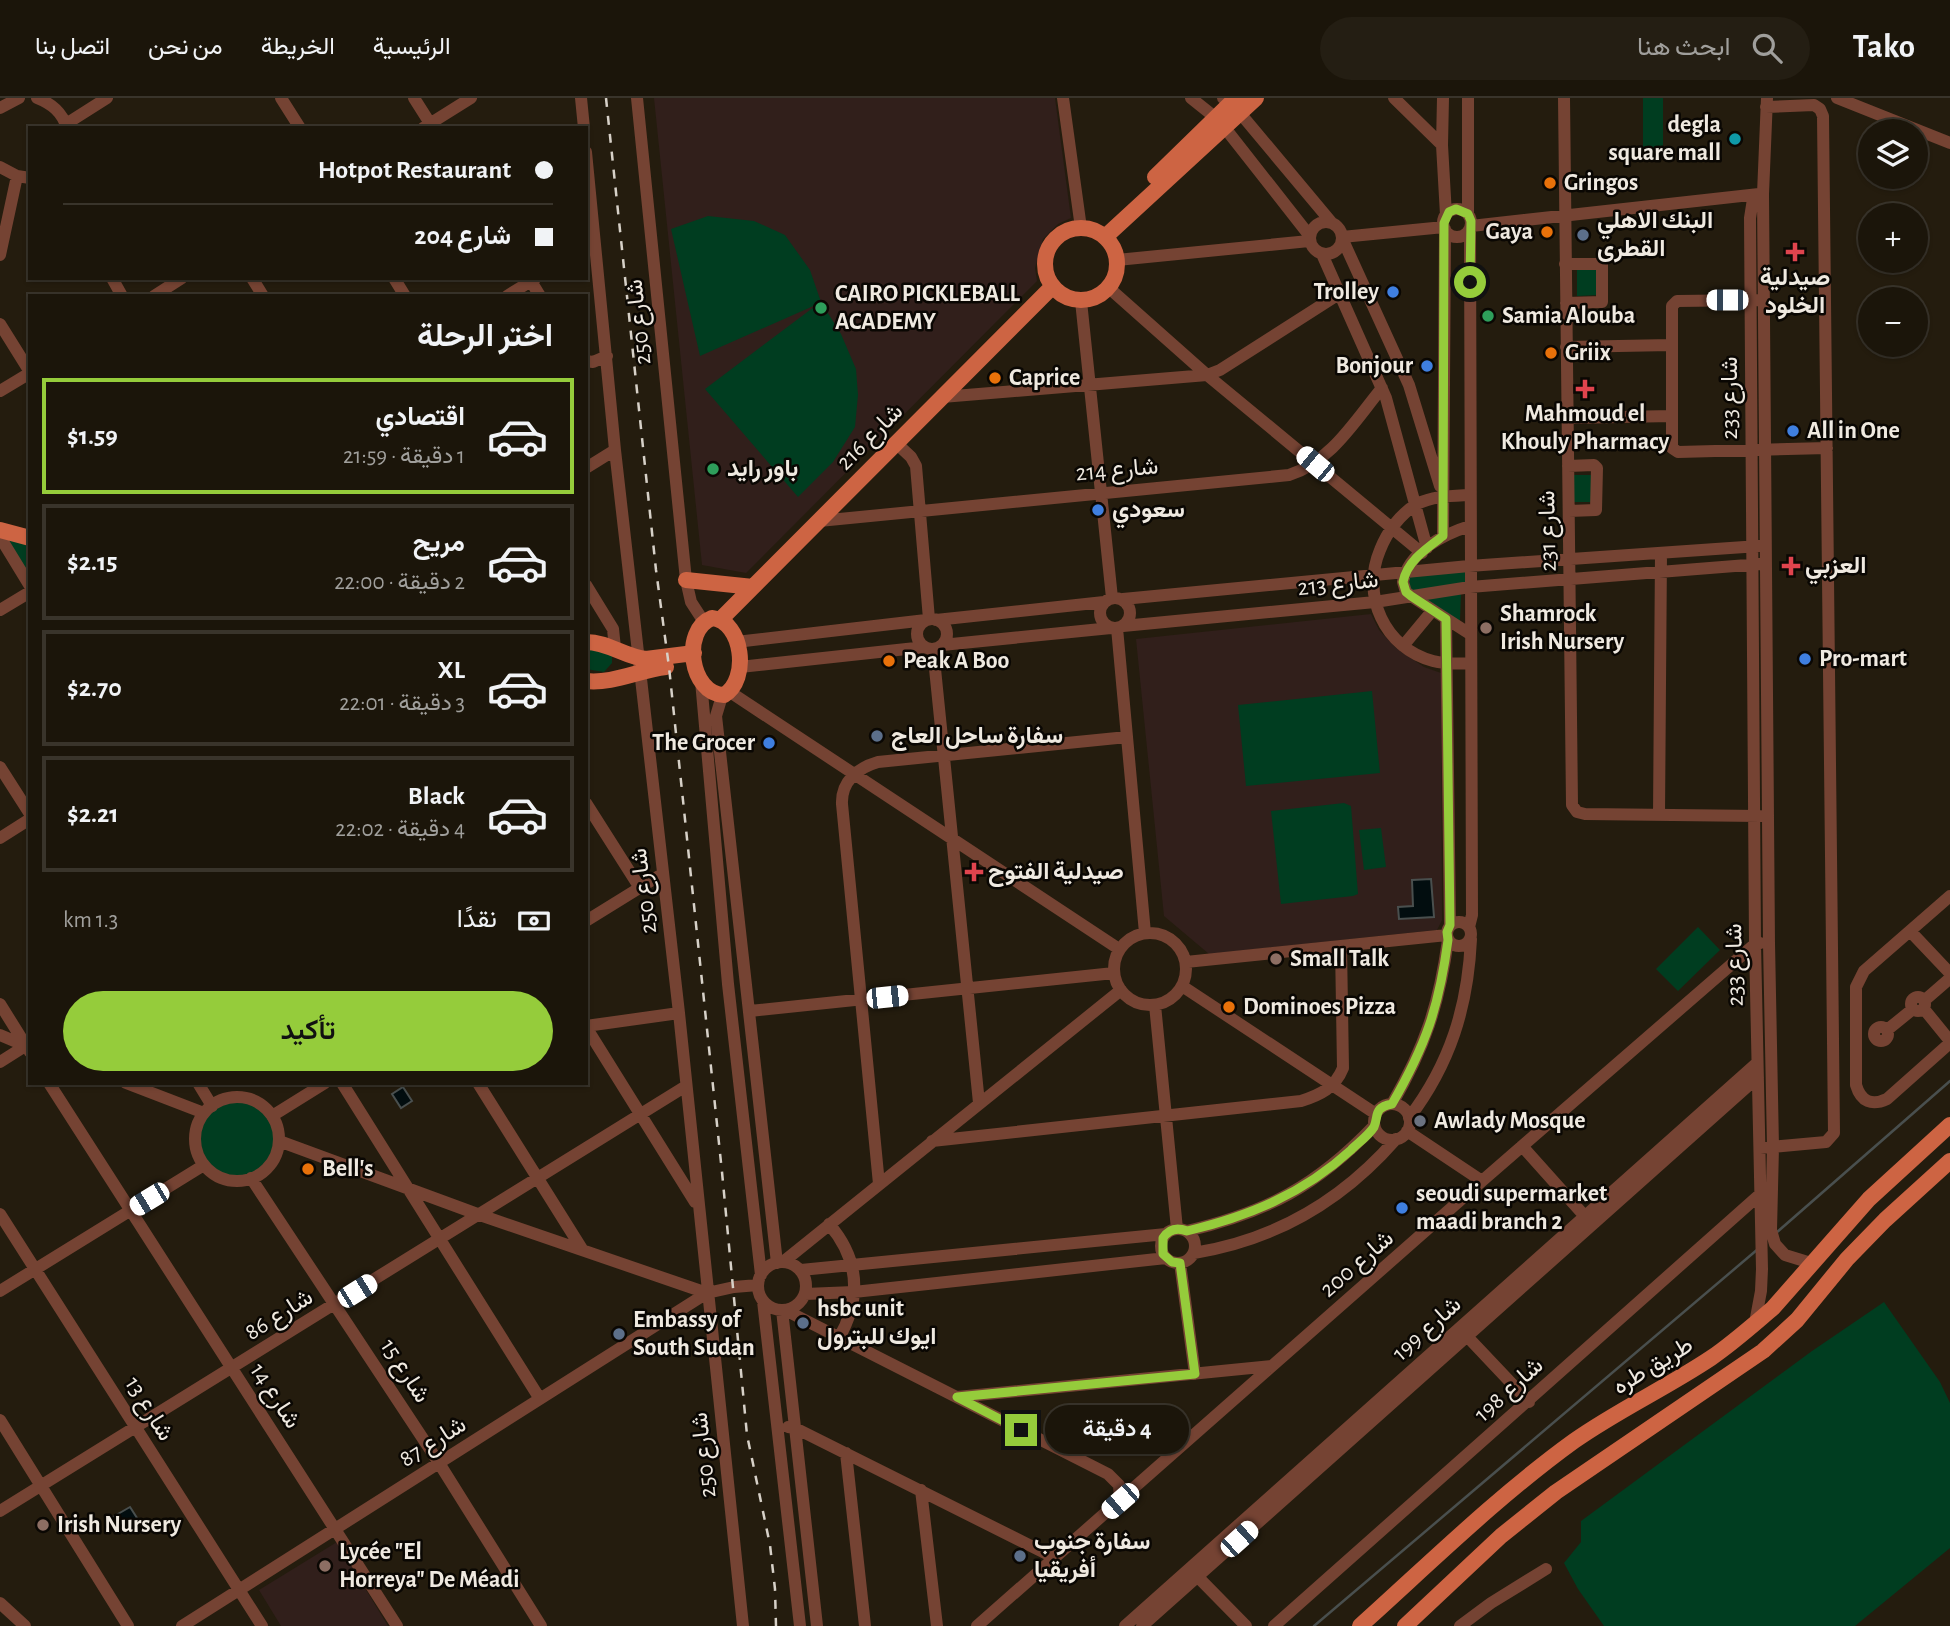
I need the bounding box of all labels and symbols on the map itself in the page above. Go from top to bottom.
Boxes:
place label: degla square mall [1609,113,1721,165]
marker: degla square mall [1727,131,1743,147]
place label: Gringos [1564,171,1638,195]
marker: Gringos [1542,175,1558,191]
place label: البنك الاهلي القطرى [1597,209,1713,263]
place label: Gaya [1486,220,1533,244]
marker: Gaya [1539,224,1555,240]
marker: البنك الاهلي القطرى [1575,227,1591,243]
marker: صيدلية الخلود [1787,244,1803,260]
route start [1454,266,1486,298]
place label: صيدلية الخلود [1760,266,1830,320]
street label: شارع 250 [623,278,658,366]
place label: Trolley [1313,280,1379,304]
place label: CAIRO PICKLEBALL ACADEMY [835,282,1021,334]
marker: Trolley [1385,284,1401,300]
car [1707,290,1749,311]
marker: CAIRO PICKLEBALL ACADEMY [813,300,829,316]
place label: Samia Alouba [1502,304,1635,328]
marker: Samia Alouba [1480,308,1496,324]
place label: Griix [1565,341,1611,365]
marker: Griix [1543,345,1559,361]
place label: Bonjour [1335,354,1414,378]
street label: شارع 233 [1718,357,1745,439]
marker: Bonjour [1419,358,1435,374]
place label: Caprice [1009,366,1080,390]
marker: Caprice [987,370,1003,386]
marker: Mahmoud el Khouly Pharmacy [1577,381,1593,397]
street label: شارع 216 [832,399,910,477]
place label: Mahmoud el Khouly Pharmacy [1501,402,1670,454]
place label: All in One [1807,419,1900,443]
marker: All in One [1785,423,1801,439]
car [1293,442,1338,486]
street label: شارع 214 [1075,454,1160,489]
place label: باور رايد [727,457,798,483]
marker: باور رايد [705,461,721,477]
street label: شارع 231 [1535,490,1564,572]
place label: سعودي [1112,498,1185,529]
marker: سعودي [1090,502,1106,518]
place label: العزبي [1805,554,1866,585]
marker: العزبي [1783,558,1799,574]
street label: شارع 213 [1296,568,1380,603]
place label: Shamrock Irish Nursery [1500,602,1624,654]
marker: Shamrock Irish Nursery [1478,620,1494,636]
place label: Pro-mart [1819,647,1907,671]
place label: Peak A Boo [903,649,1010,673]
marker: Pro-mart [1797,651,1813,667]
marker: Peak A Boo [881,653,897,669]
place label: سفارة ساحل العاج [891,724,1063,751]
marker: سفارة ساحل العاج [869,728,885,744]
place label: The Grocer [652,731,756,755]
marker: The Grocer [761,735,777,751]
street label: شارع 250 [627,847,664,935]
place label: صيدلية الفتوح [988,860,1124,887]
marker: صيدلية الفتوح [966,864,982,880]
street label: شارع 233 [1722,923,1751,1007]
place label: Small Talk [1290,947,1389,971]
marker: Small Talk [1268,951,1284,967]
car [866,984,909,1010]
place label: Dominoes Pizza [1243,995,1396,1019]
marker: Dominoes Pizza [1221,999,1237,1015]
place label: Awlady Mosque [1434,1109,1586,1133]
marker: Awlady Mosque [1412,1113,1428,1129]
place label: Bell's [322,1157,374,1181]
marker: Bell's [300,1161,316,1177]
car [126,1179,173,1219]
place label: seoudi supermarket maadi branch 2 [1416,1182,1607,1234]
marker: seoudi supermarket maadi branch 2 [1394,1200,1410,1216]
street label: شارع 200 [1316,1226,1400,1304]
car [334,1271,381,1311]
street label: شارع 86 [241,1285,319,1348]
street label: شارع 199 [1388,1292,1468,1368]
place label: hsbc unit ايوك للبترول [817,1297,936,1351]
place label: Embassy of South Sudan [633,1308,755,1360]
marker: hsbc unit ايوك للبترول [795,1315,811,1331]
marker: Embassy of South Sudan [611,1326,627,1342]
street label: طريق طره [1609,1333,1698,1401]
street label: شارع 15 [373,1335,434,1409]
street label: شارع 198 [1470,1353,1550,1429]
street label: شارع 14 [243,1359,305,1434]
street label: شارع 13 [118,1373,178,1447]
callout: 4 دقيقة [1046,1406,1189,1454]
street label: شارع 250 [688,1411,723,1499]
street label: شارع 87 [395,1412,472,1474]
route end [1005,1414,1037,1446]
car [1098,1479,1143,1523]
place label: Irish Nursery [57,1513,181,1537]
marker: Irish Nursery [35,1517,51,1533]
car [1217,1517,1262,1561]
place label: سفارة جنوب أفريقيا [1034,1530,1151,1584]
place label: Lycée "El Horreya" De Méadi [339,1540,519,1592]
marker: سفارة جنوب أفريقيا [1012,1548,1028,1564]
marker: Lycée "El Horreya" De Méadi [317,1558,333,1574]

